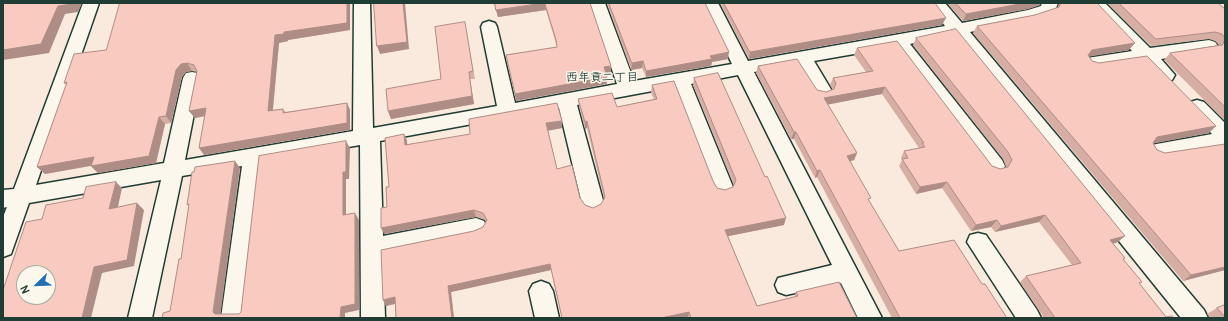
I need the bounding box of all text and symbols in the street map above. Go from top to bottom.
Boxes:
district label: 西年貢二丁目 [566,71,638,85]
north arrow [16,265,56,305]
text: N [18,284,33,295]

